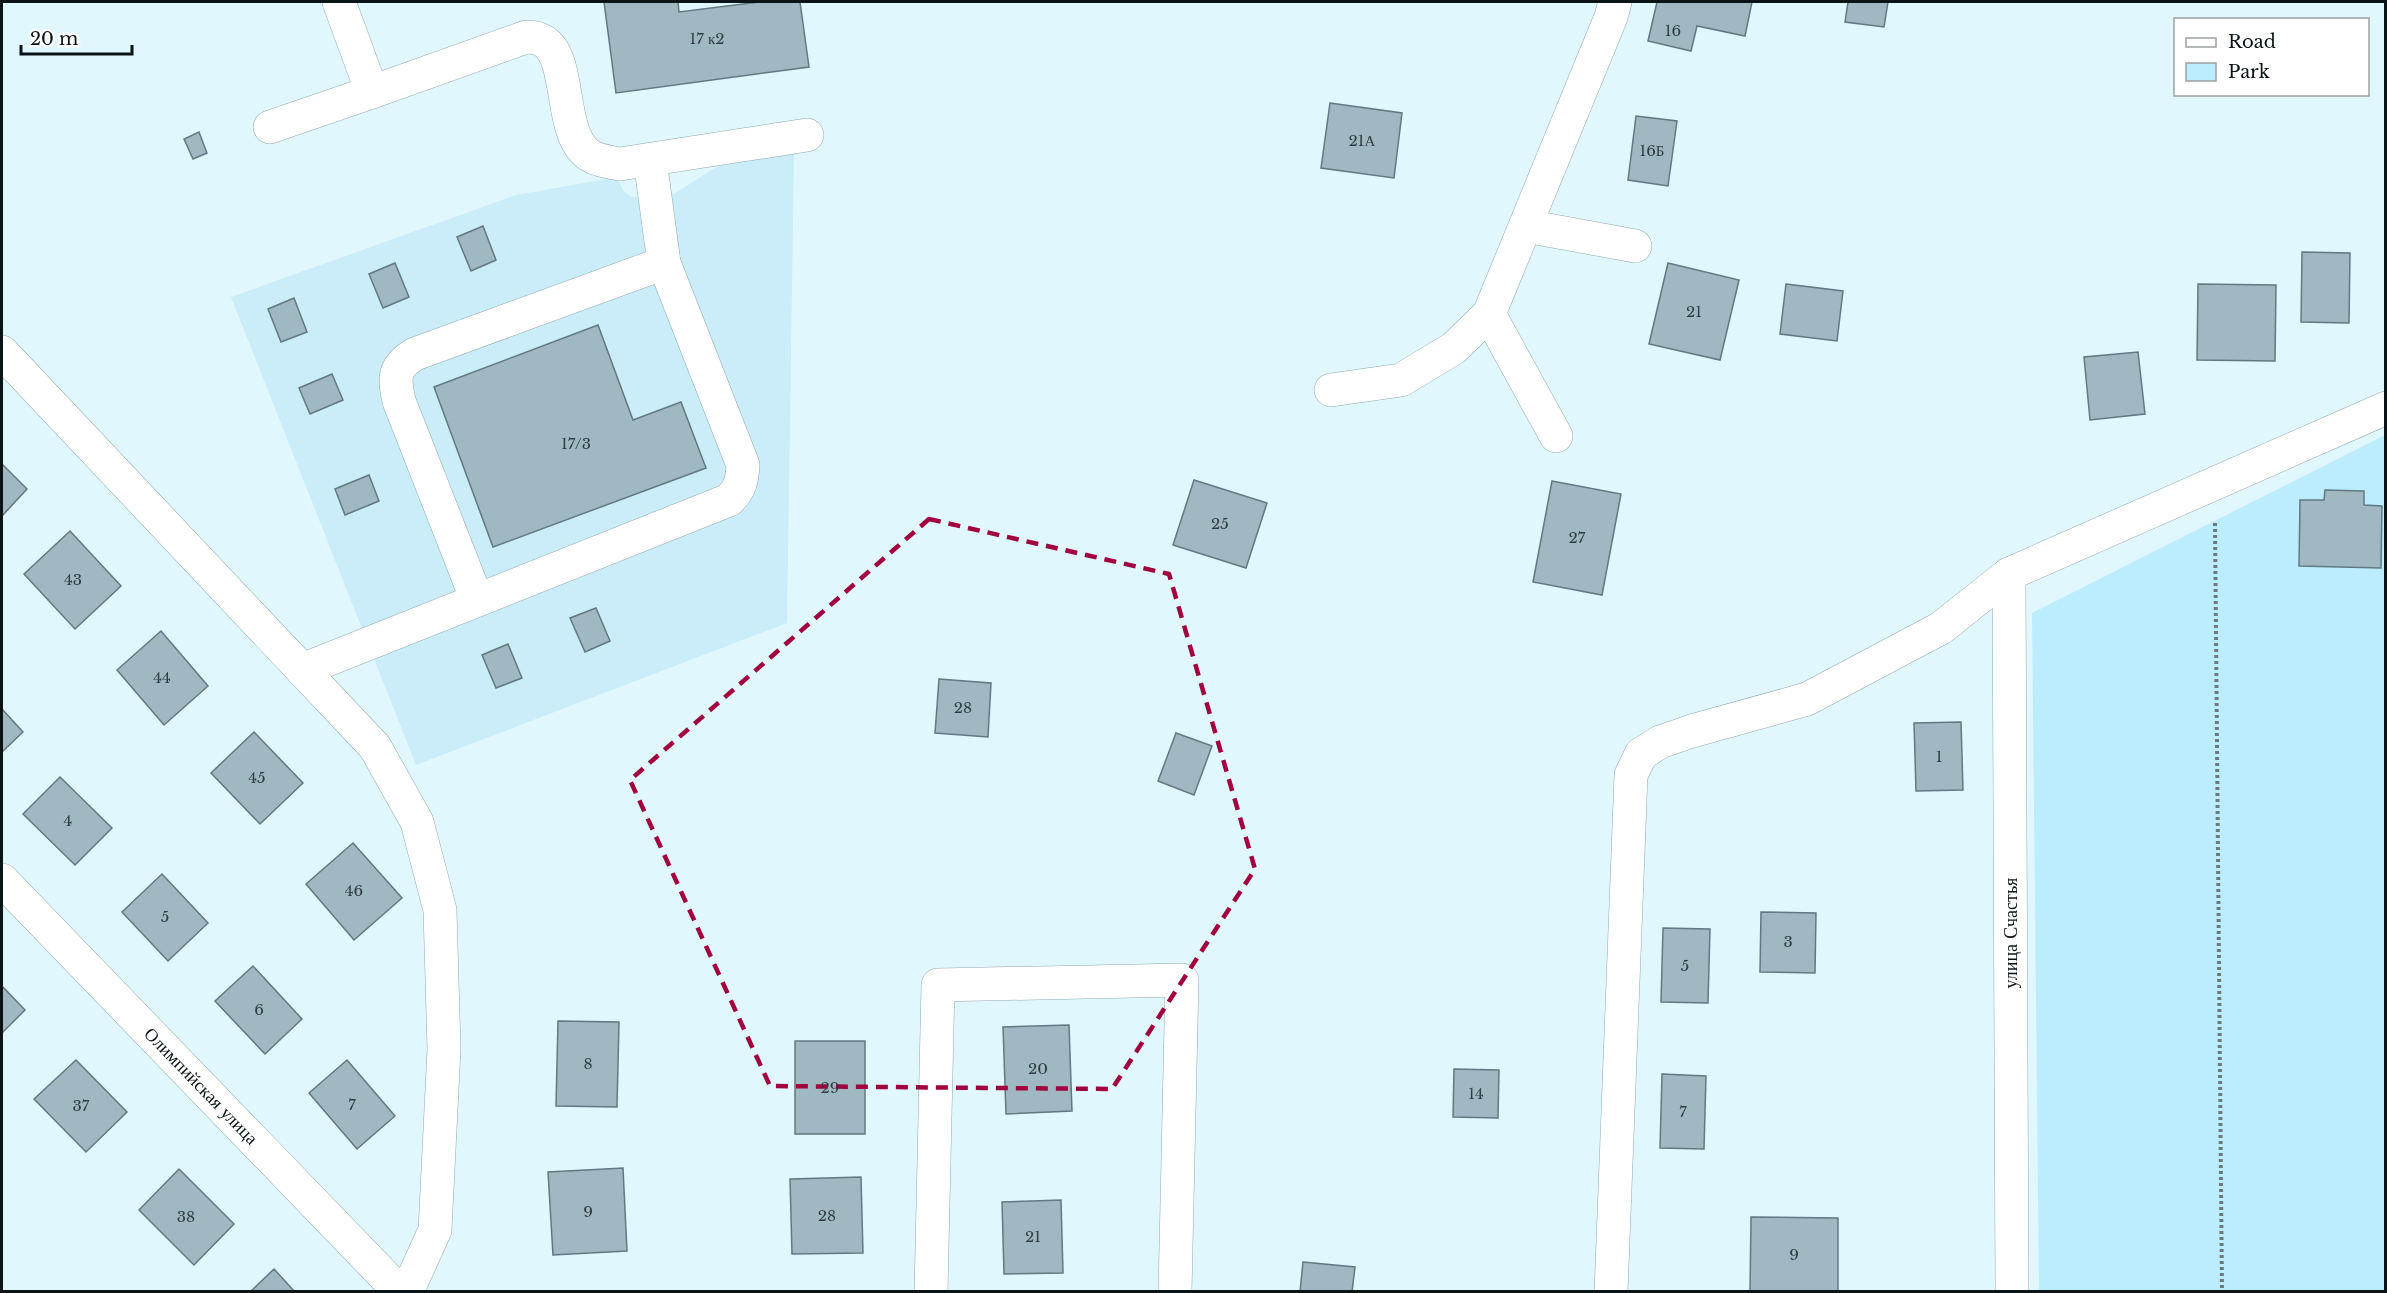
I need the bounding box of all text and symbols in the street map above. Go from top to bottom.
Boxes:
scale bar [21,18,132,56]
legend [2174,18,2369,96]
house number: 16 [1665,21,1681,40]
text: 20 m [30,28,78,50]
house number: 17 к2 [689,29,725,48]
text: Road [2228,31,2276,53]
text: Park [2228,61,2270,83]
house number: 21А [1349,131,1376,150]
house number: 16Б [1640,141,1664,160]
house number: 21 [1686,302,1702,321]
house number: 17/3 [561,434,591,453]
house number: 25 [1211,514,1229,533]
house number: 27 [1569,528,1586,547]
house number: 43 [64,570,82,589]
house number: 44 [153,668,171,687]
house number: 28 [954,698,972,717]
house number: 1 [1936,747,1942,766]
house number: 45 [248,768,266,787]
house number: 4 [64,811,72,830]
street label: улица Счастья [2000,878,2022,988]
house number: 46 [345,881,363,900]
house number: 5 [161,907,169,926]
house number: 3 [1783,932,1793,951]
house number: 5 [1681,956,1689,975]
house number: 6 [254,1000,264,1019]
street label: Олимпийская улица [140,1023,262,1149]
house number: 8 [583,1054,593,1073]
house number: 20 [1028,1059,1048,1078]
house number: 29 [821,1078,839,1097]
house number: 14 [1468,1084,1484,1103]
house number: 7 [348,1095,356,1114]
house number: 37 [73,1096,90,1115]
house number: 7 [1679,1102,1687,1121]
house number: 9 [583,1202,593,1221]
house number: 28 [818,1206,836,1225]
house number: 38 [177,1207,195,1226]
house number: 21 [1025,1227,1041,1246]
house number: 9 [1789,1245,1799,1264]

